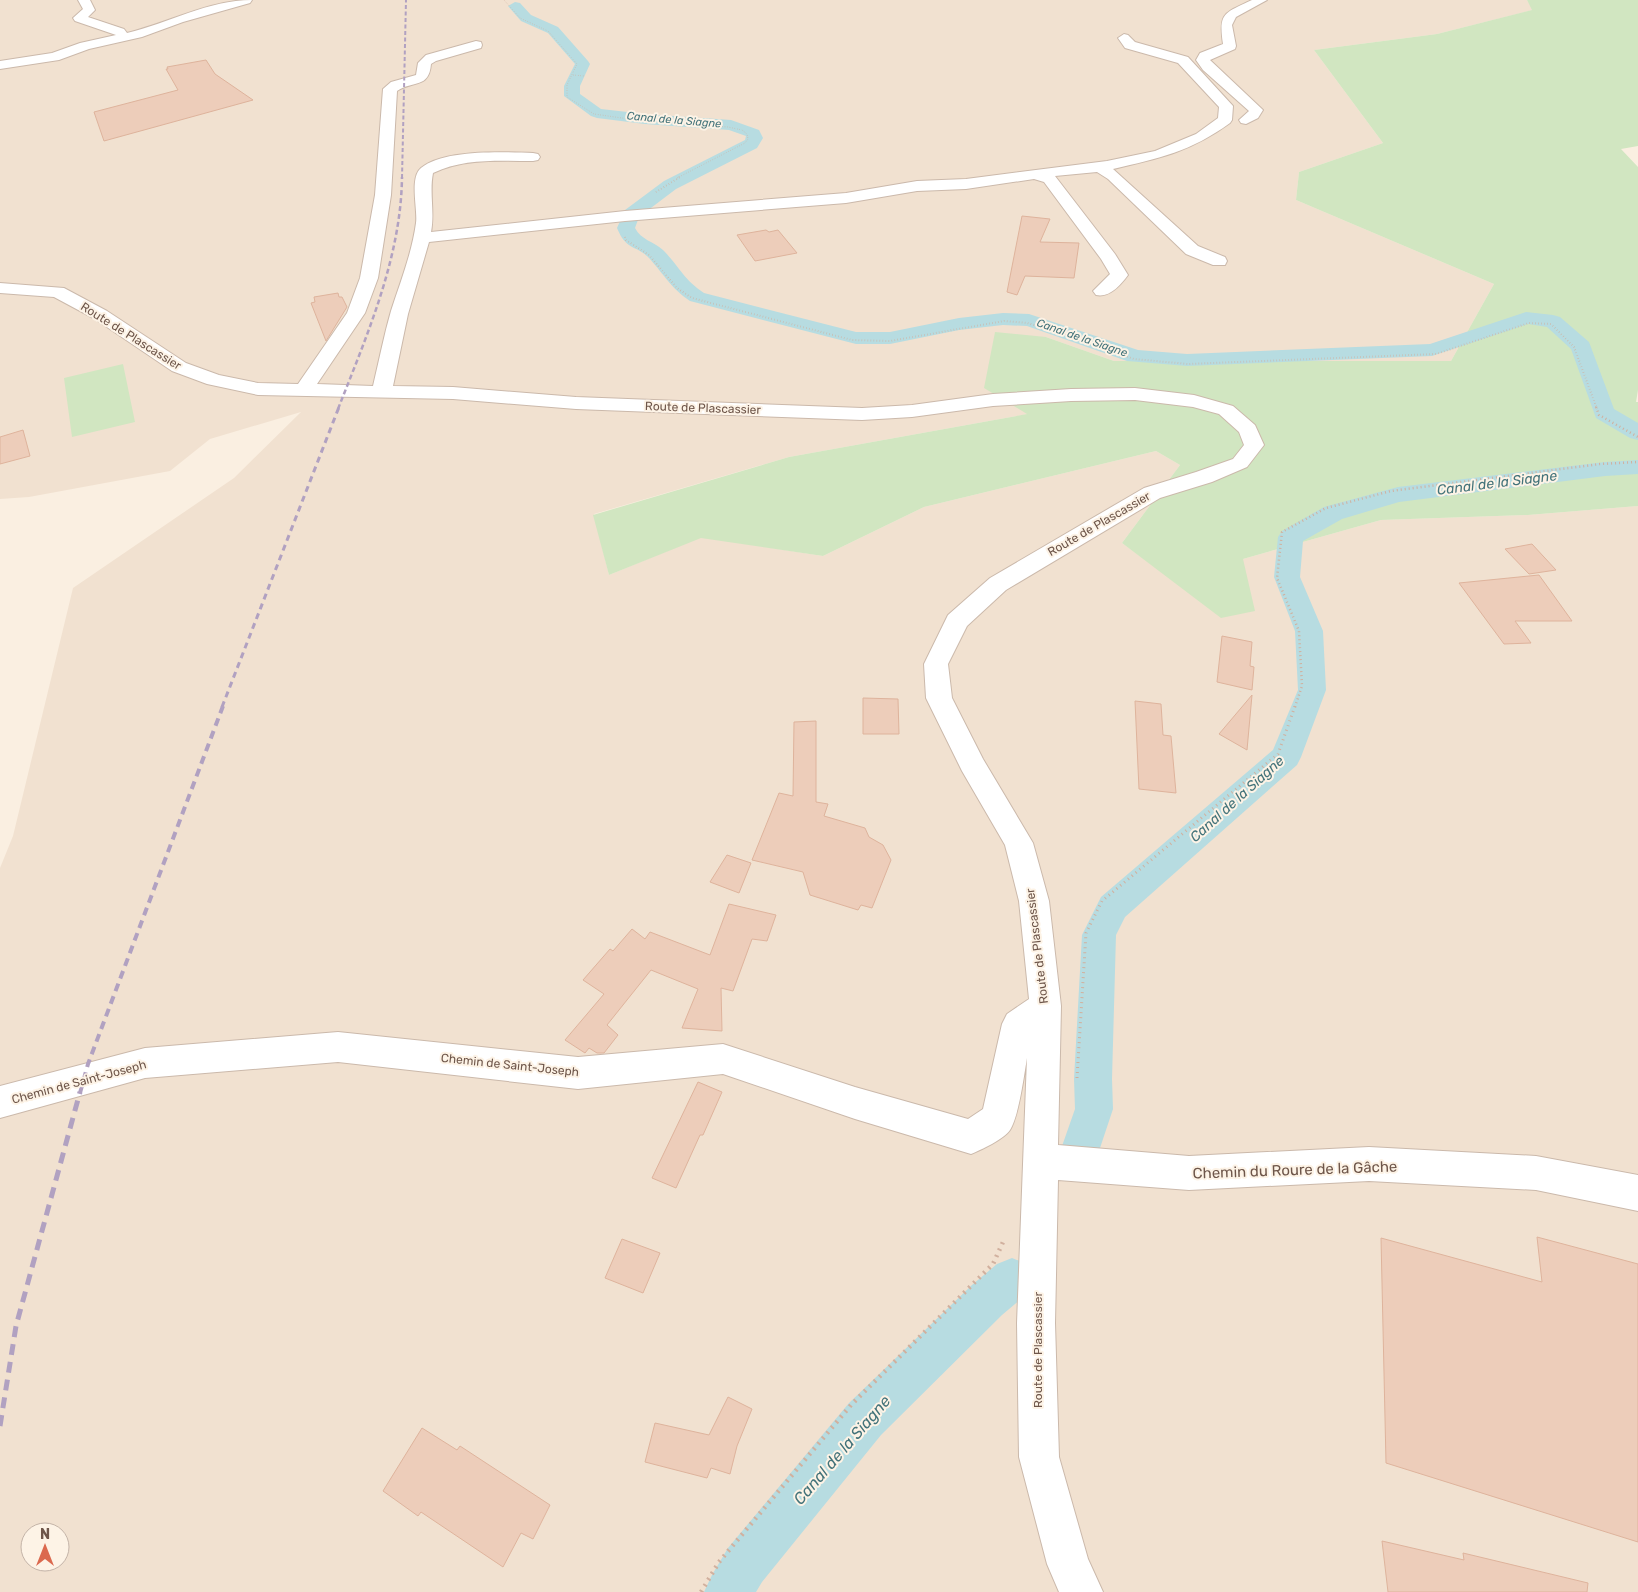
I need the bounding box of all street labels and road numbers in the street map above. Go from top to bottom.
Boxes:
street label: Route de Plascassier [78,299,184,373]
street label: Route de Plascassier [645,399,762,417]
street label: Route de Plascassier [1045,489,1153,559]
street label: Route de Plascassier [1023,887,1051,1004]
street label: Chemin de Saint-Joseph [440,1051,580,1079]
street label: Chemin de Saint-Joseph [10,1057,148,1107]
street label: Chemin du Roure de la Gâche [1192,1157,1398,1183]
street label: Route de Plascassier [1031,1292,1045,1408]

